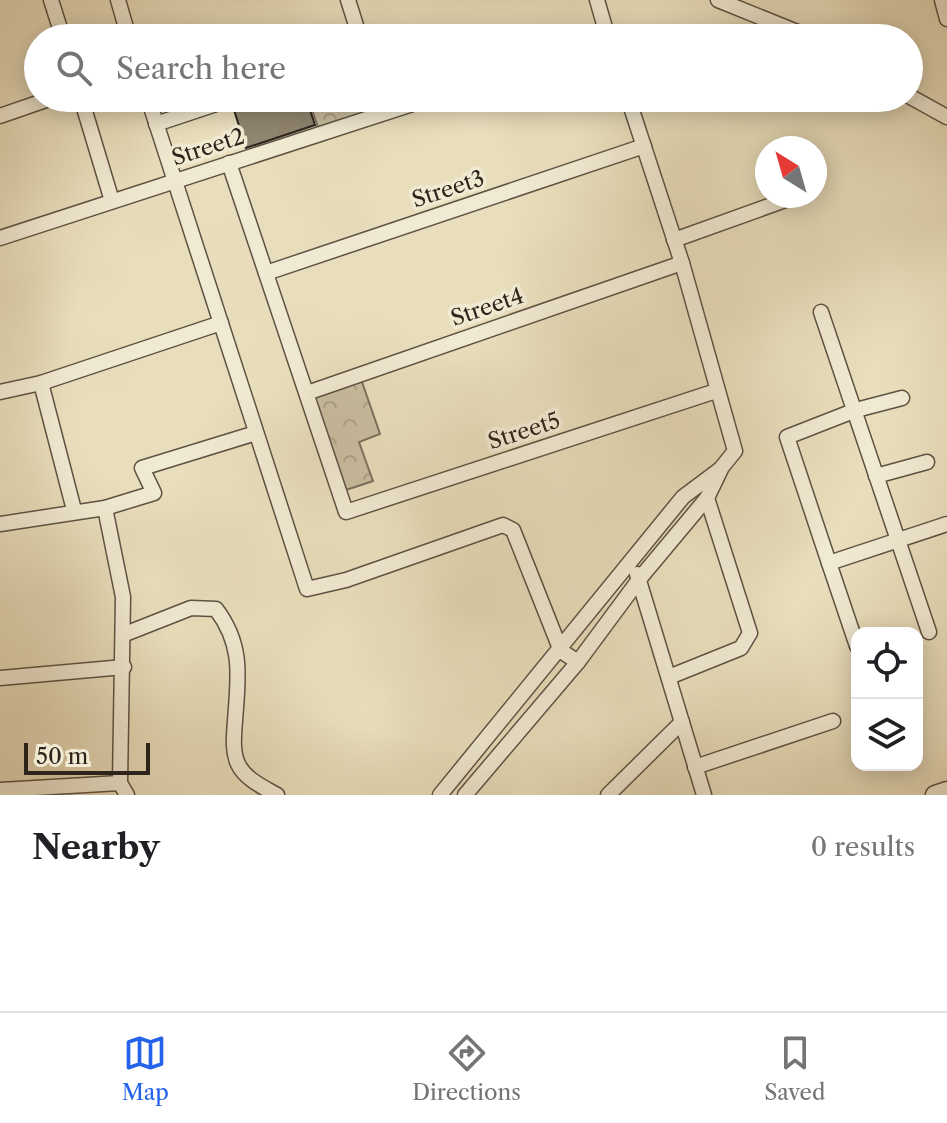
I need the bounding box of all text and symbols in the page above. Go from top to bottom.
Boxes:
search box [24,24,923,112]
icon: search [52,46,96,90]
text: Search here [116,50,286,87]
street label: Street2 [168,123,248,171]
north arrow [755,136,827,208]
street label: Street3 [408,165,488,213]
street label: Street4 [447,282,527,332]
street label: Street5 [484,407,564,455]
map controls [851,627,923,771]
button: locate [851,627,923,699]
button: layers [851,699,923,771]
scale bar [24,739,150,775]
text: 50 m [36,743,88,770]
text: Nearby [32,826,160,868]
text: 0 results [811,831,915,863]
tab: Map [122,1031,169,1106]
tab: Directions [412,1031,521,1106]
tab: Saved [764,1031,825,1106]

